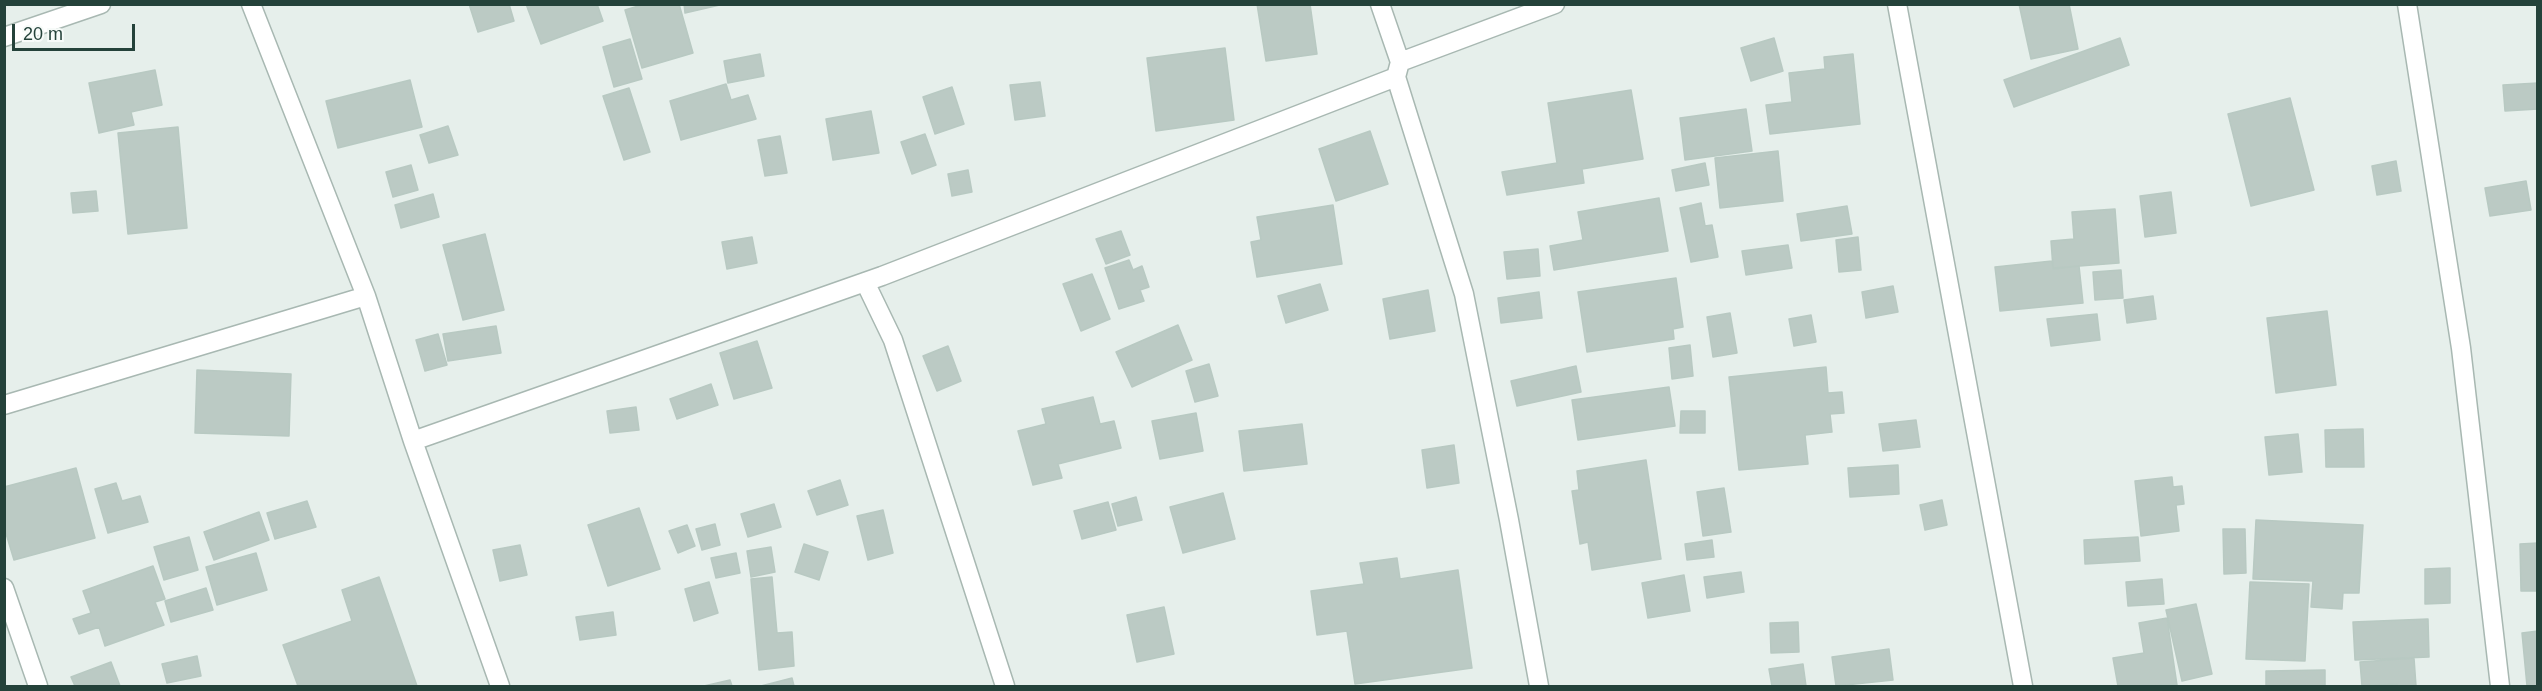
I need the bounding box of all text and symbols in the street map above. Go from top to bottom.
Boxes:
scale bar [15,12,138,50]
text: 20 m [23,24,63,44]

